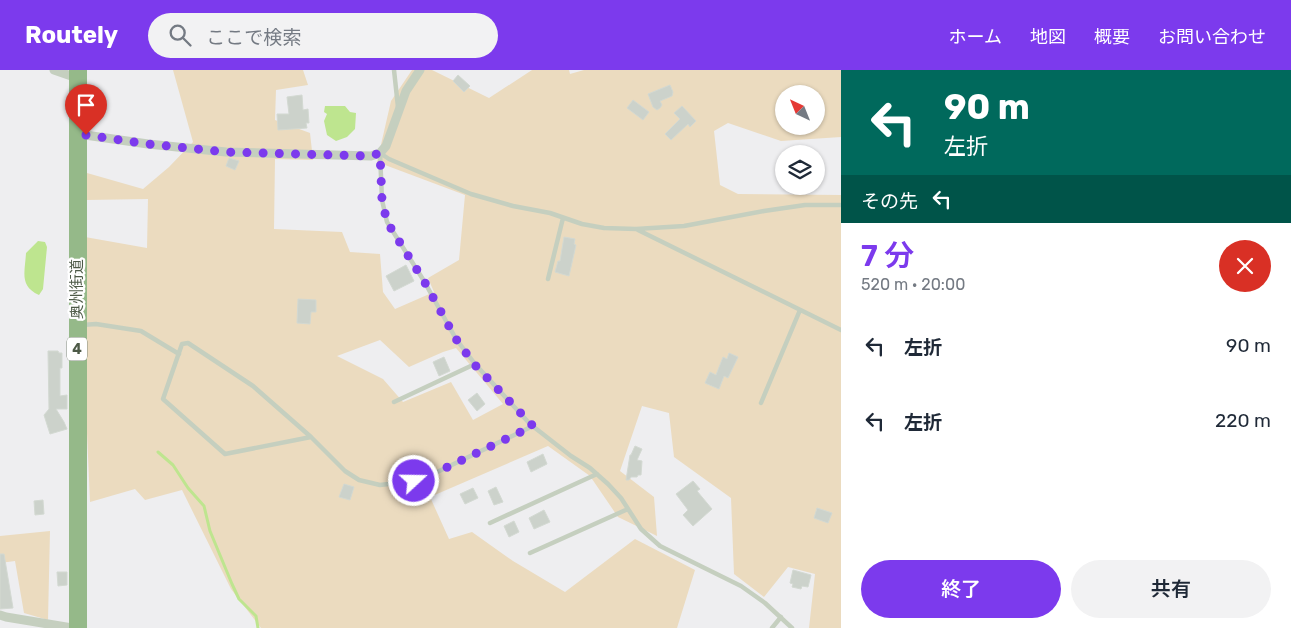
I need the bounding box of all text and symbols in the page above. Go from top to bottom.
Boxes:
search box [148,13,498,58]
text: Routely [25,21,118,49]
icon: search [166,21,194,49]
text: ここで検索 [206,26,301,49]
text: ホーム [949,26,1002,48]
text: 地図 [1030,26,1066,48]
text: 概要 [1094,26,1130,48]
text: お問い合わせ [1158,26,1266,48]
pin [65,84,107,135]
north arrow [775,85,825,135]
map controls [775,85,825,195]
text: 90 m [944,86,1030,128]
icon: left [861,90,926,155]
icon: arrive [72,91,100,119]
text: 左折 [944,133,988,160]
button: layers [775,145,825,195]
icon: left [928,185,956,213]
text: その先 [861,190,918,213]
text: 7 分 [861,238,914,274]
button: close [1219,240,1271,292]
street label: 奥州街道 [68,259,86,319]
text: 520 m · 20:00 [861,275,965,294]
icon: left [861,332,889,360]
text: 90 m [1226,334,1271,357]
text: 左折 [904,336,942,359]
road number: 4 [67,338,87,360]
icon: left [861,407,889,435]
text: 220 m [1215,409,1271,432]
text: 左折 [904,411,942,434]
position arrow [387,454,439,506]
button: 終了 [861,560,1061,618]
button: 共有 [1071,560,1271,618]

